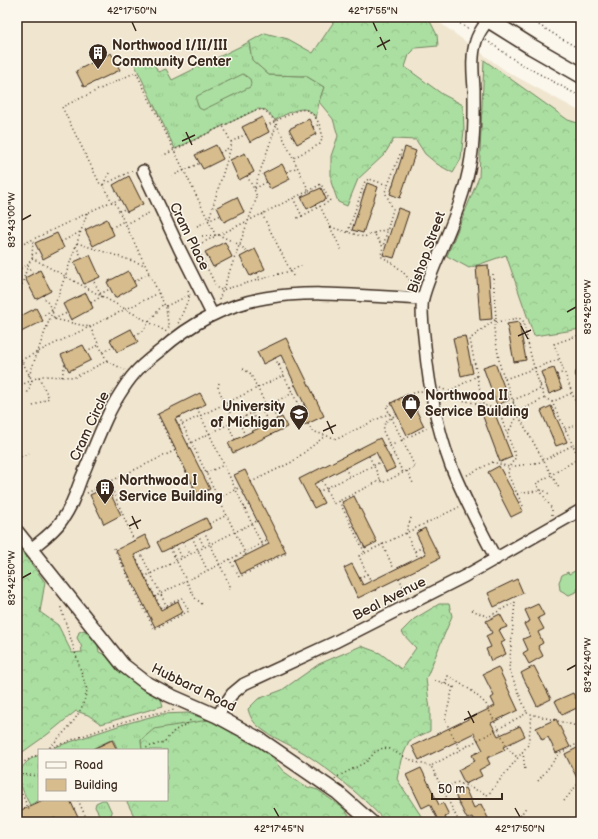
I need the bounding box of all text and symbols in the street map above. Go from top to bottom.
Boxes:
text: 42°17'50"N [107,5,157,17]
text: 42°17'55"N [348,5,398,17]
place label: Northwood I/II/III Community Center [112,37,232,70]
building icon: Northwood I/II/III Community Center [87,42,109,70]
text: 83°43'00"W [6,192,18,248]
street label: Cram Place [166,199,213,273]
street label: Bishop Street [404,208,449,295]
text: 83°42'50"W [582,279,594,335]
place label: Northwood II Service Building [425,387,529,420]
street label: Cram Circle [66,389,113,464]
shop icon: Northwood II Service Building [400,392,422,420]
place label: University of Michigan [210,398,286,431]
school or university icon: University of Michigan [288,403,310,431]
place label: Northwood I Service Building [119,472,223,505]
building icon: Northwood I Service Building [94,477,116,505]
text: 83°42'50"W [6,550,18,606]
street label: Beal Avenue [350,573,429,624]
text: 83°42'40"W [582,637,594,693]
street label: Hubbard Road [149,660,239,715]
legend [38,749,168,801]
text: Road [74,758,103,773]
scale bar [432,775,502,801]
text: Building [74,778,118,793]
text: 50 m [438,782,465,797]
text: 42°17'45"N [254,823,304,835]
text: 42°17'50"N [495,823,545,835]

